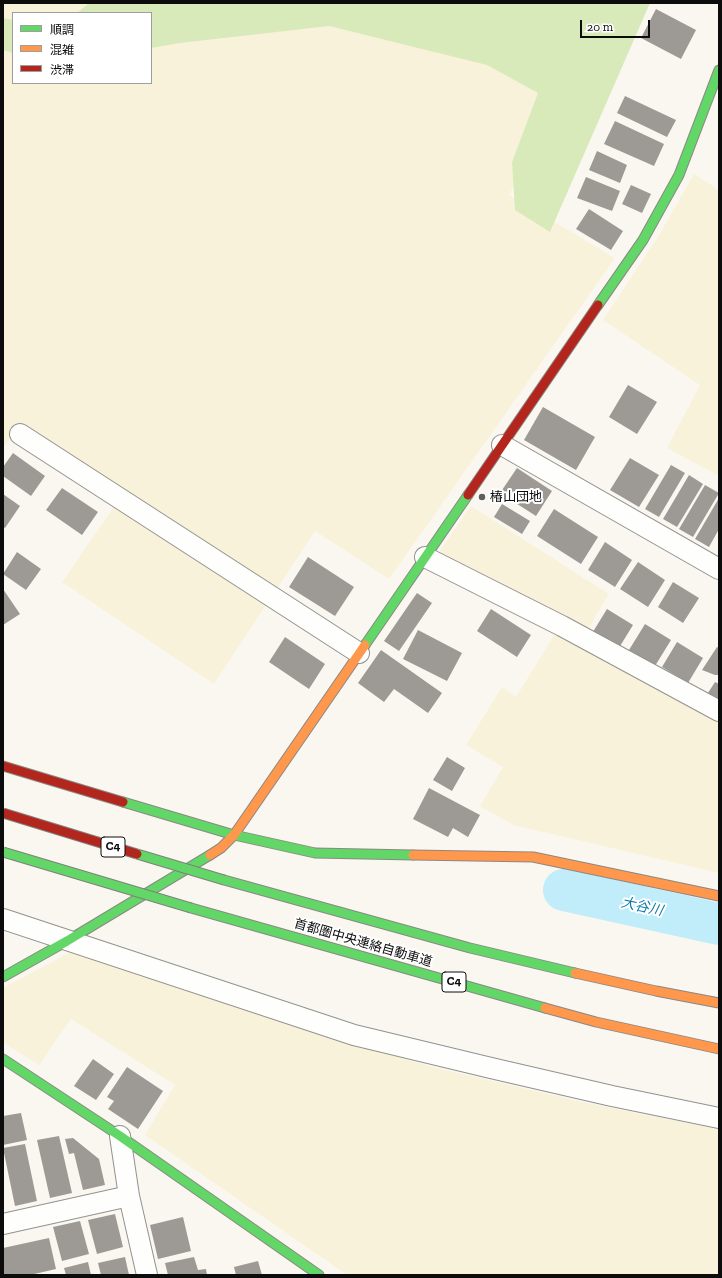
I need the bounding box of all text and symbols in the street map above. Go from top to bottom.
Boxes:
legend [12,12,152,84]
scale bar [582,12,652,38]
text: 20 m [587,20,613,34]
text: 順調 [50,23,74,37]
text: 混雑 [50,43,74,57]
text: 渋滞 [50,63,74,77]
place label: 椿山団地 [490,489,542,505]
marker: 椿山団地 [477,492,487,502]
road number: C4 [101,837,125,857]
water label: 大谷川 [620,894,664,920]
street label: 首都圏中央連絡自動車道 [292,916,434,970]
road number: C4 [442,972,466,992]

